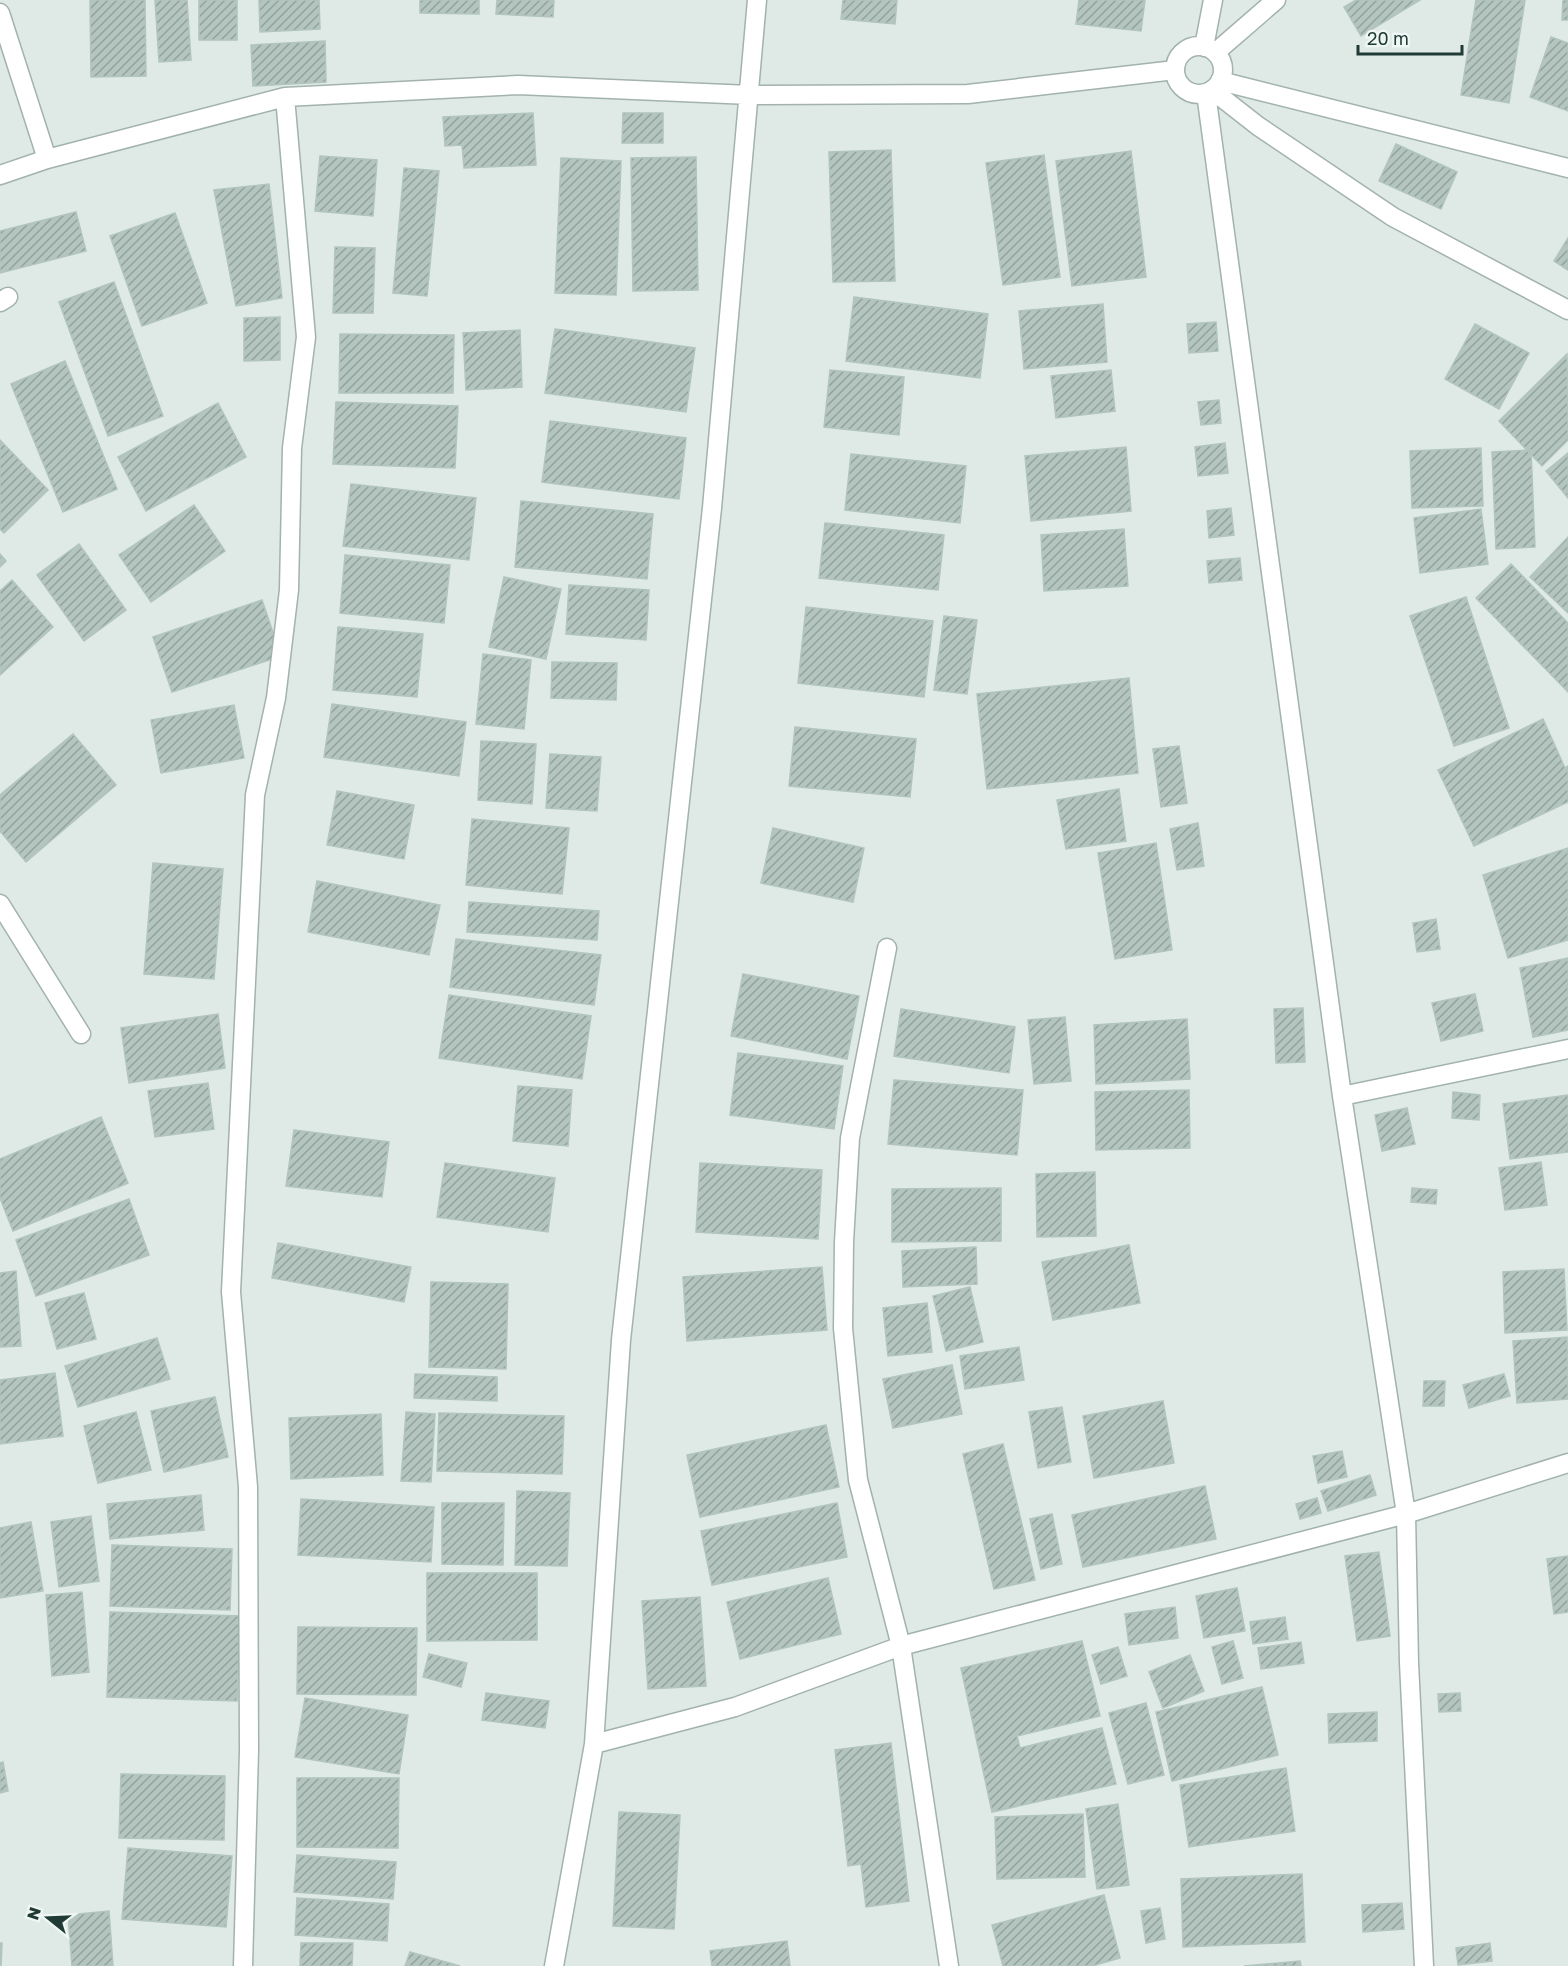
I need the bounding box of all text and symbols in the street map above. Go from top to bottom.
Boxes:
scale bar [1358,18,1462,56]
text: 20 m [1367,27,1409,49]
north arrow [18,1888,78,1948]
text: N [22,1904,45,1922]

